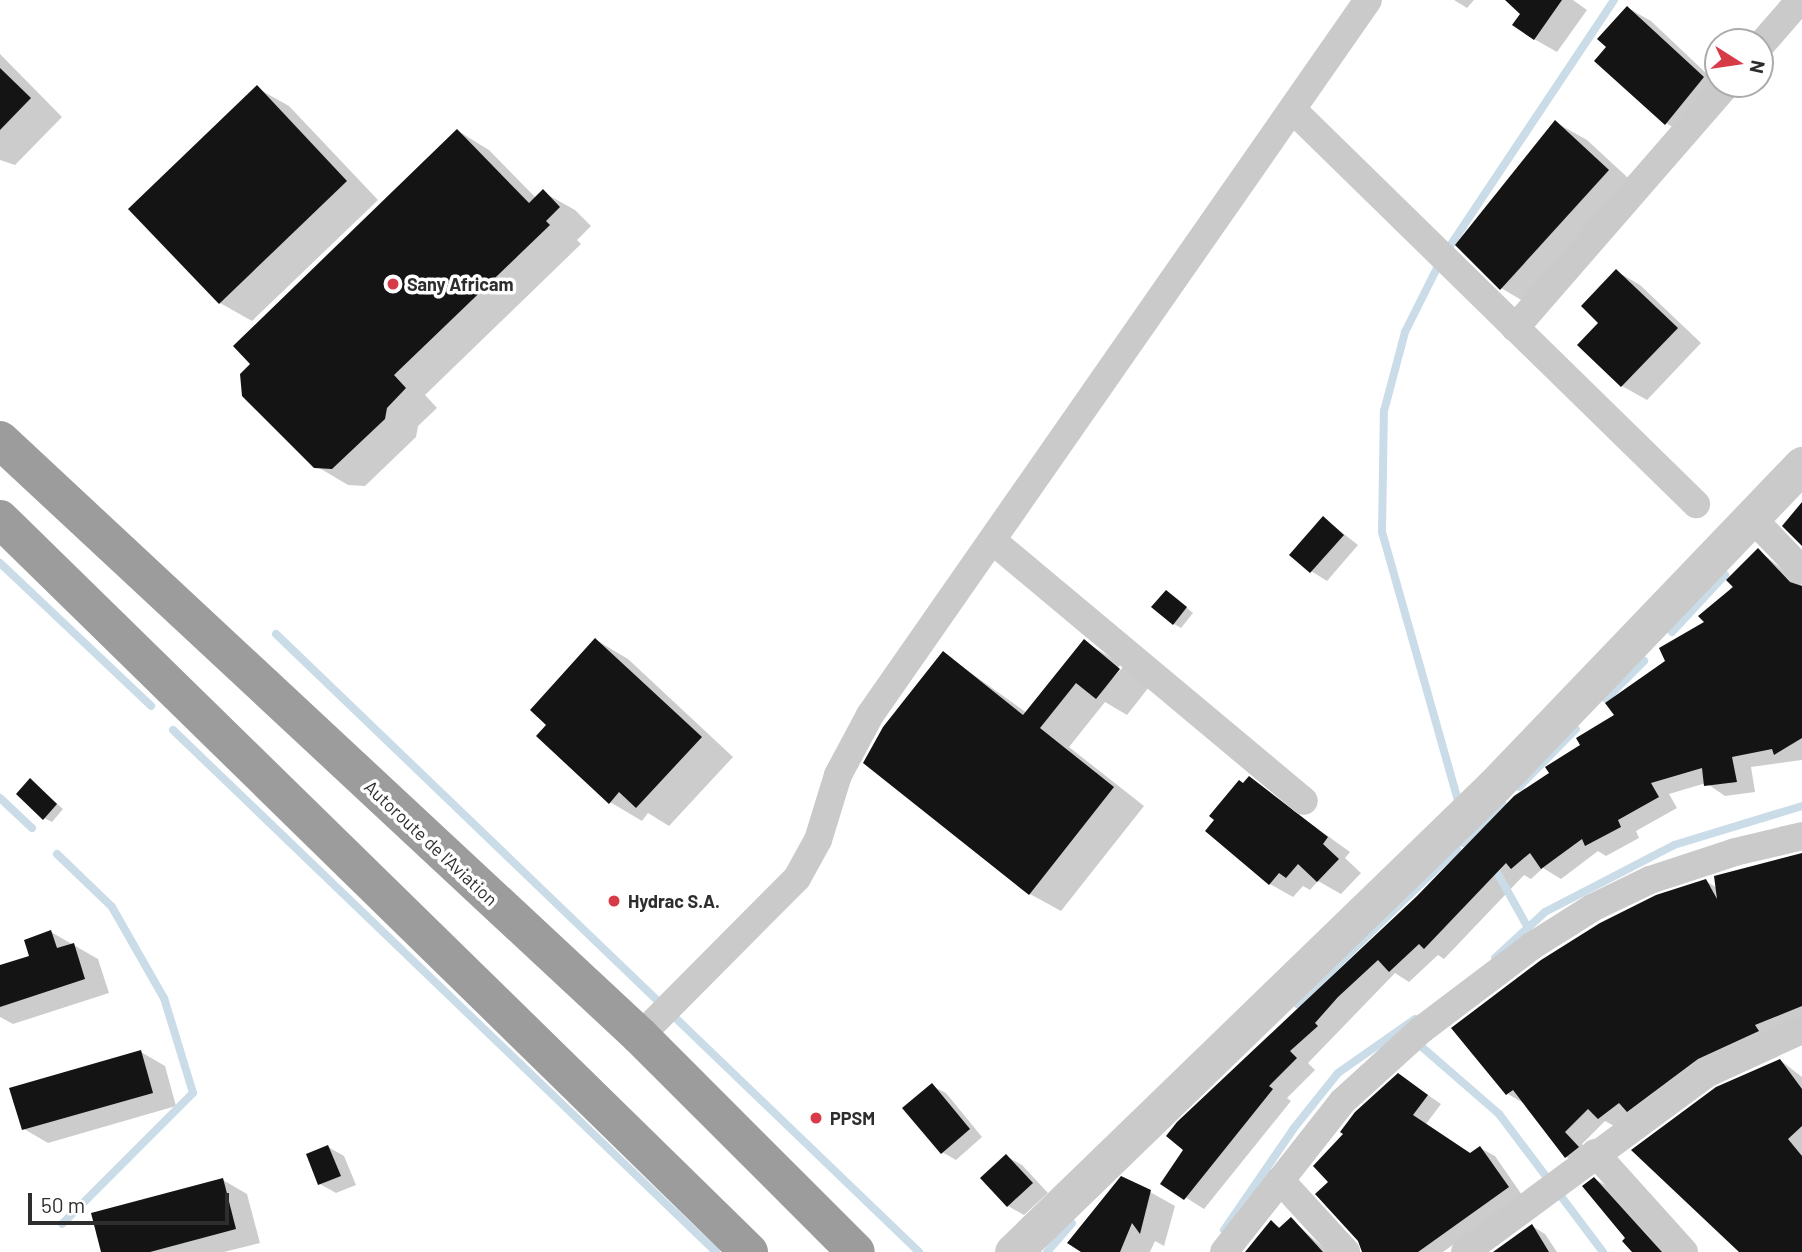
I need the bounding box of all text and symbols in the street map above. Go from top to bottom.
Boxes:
north arrow [1704,28,1774,98]
text: N [1746,58,1771,76]
place label: Sany Africam [407,273,513,295]
marker: Sany Africam [385,276,401,292]
street label: Autoroute de l'Aviation [360,776,502,910]
place label: Hydrac S.A. [628,890,720,912]
marker: Hydrac S.A. [606,893,622,909]
place label: PPSM [830,1107,875,1129]
marker: PPSM [808,1110,824,1126]
scale bar [32,1178,233,1222]
text: 50 m [41,1192,85,1217]

